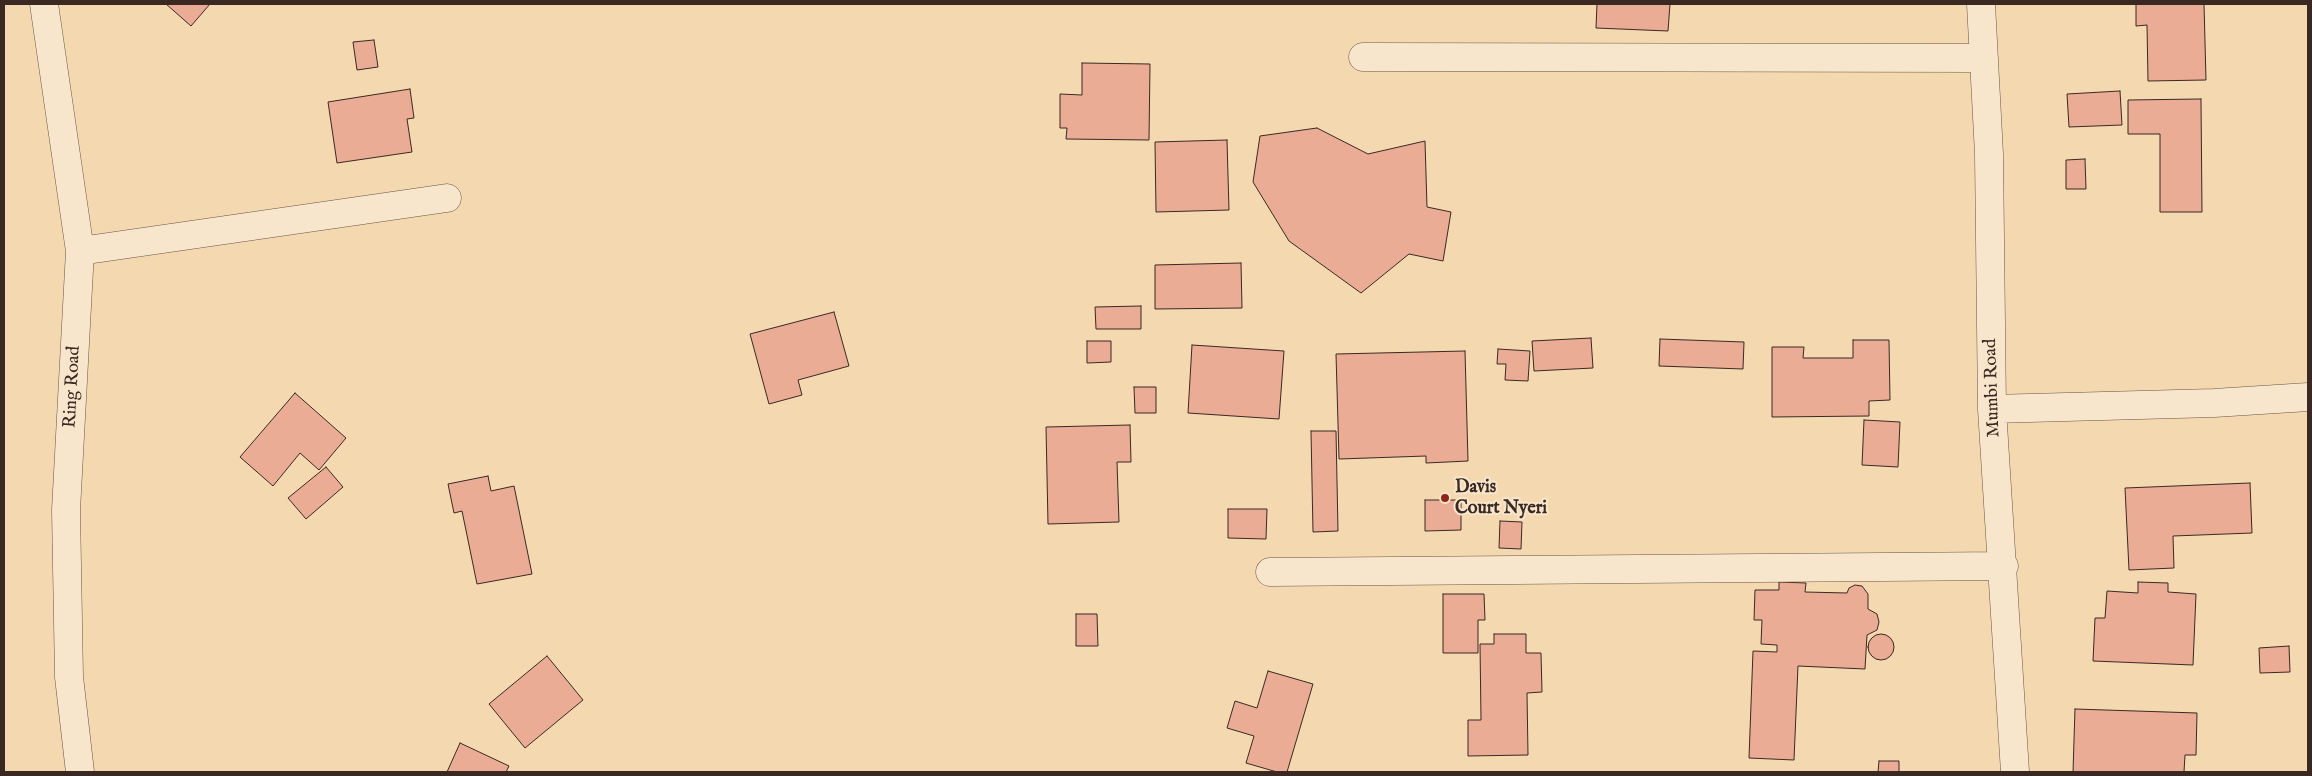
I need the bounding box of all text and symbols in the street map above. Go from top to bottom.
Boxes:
street label: Mumbi Road [1980,338,2006,438]
street label: Ring Road [60,345,86,429]
place label: Davis Court Nyeri [1455,477,1547,520]
marker: Davis Court Nyeri [1439,492,1451,504]

